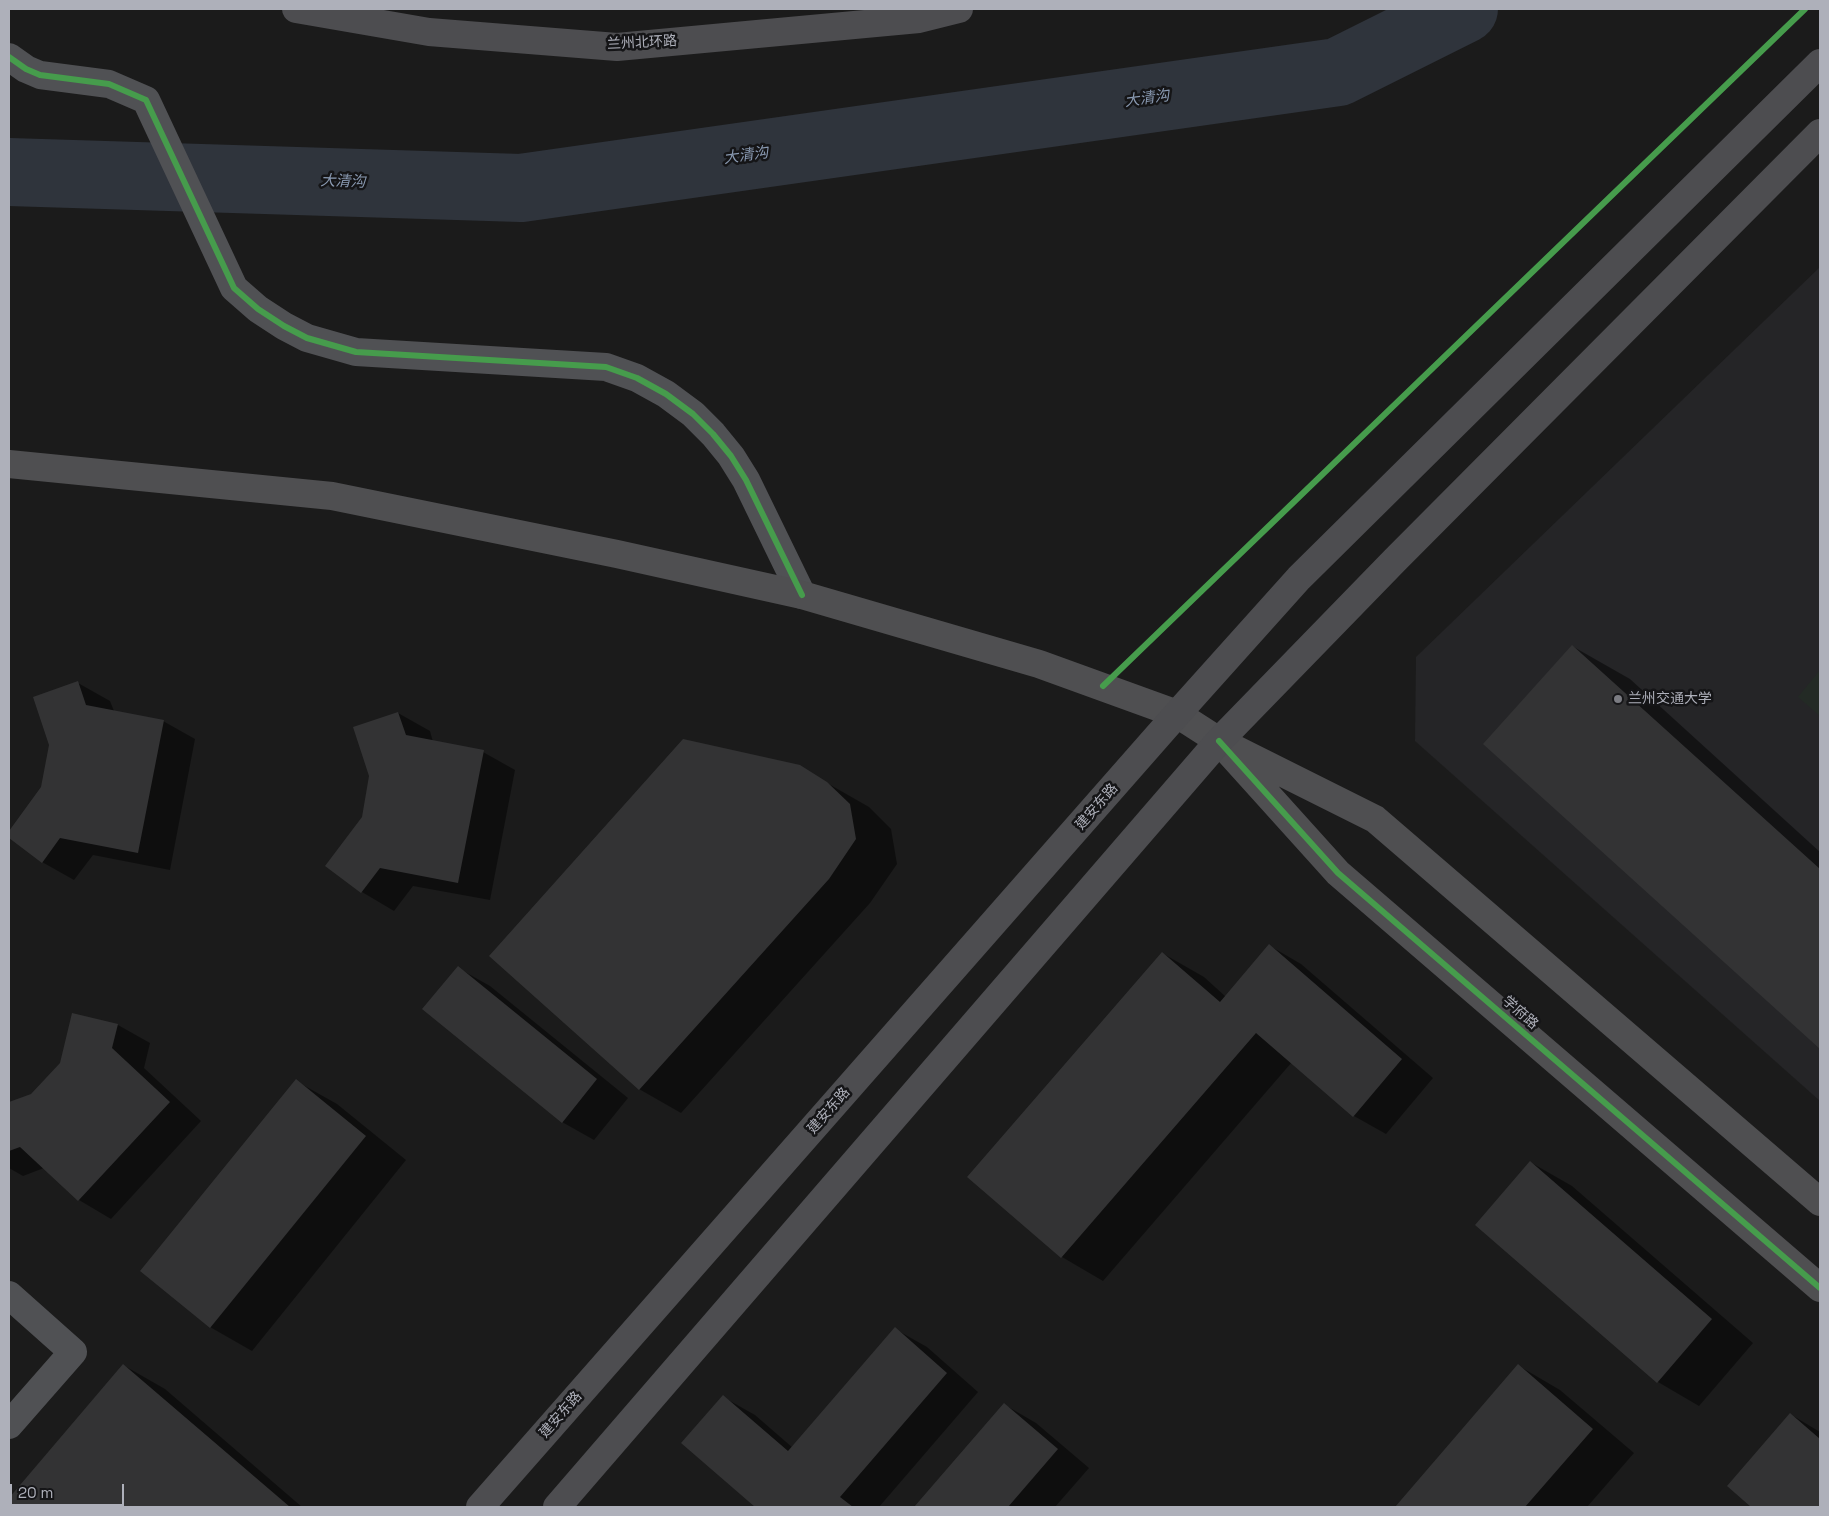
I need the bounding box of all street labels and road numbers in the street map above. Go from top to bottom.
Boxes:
street label: 兰州北环路 [607,33,677,53]
street label: 建安东路 [1072,780,1122,834]
street label: 学府路 [1499,993,1541,1033]
street label: 建安东路 [804,1084,854,1138]
street label: 建安东路 [536,1388,586,1442]

